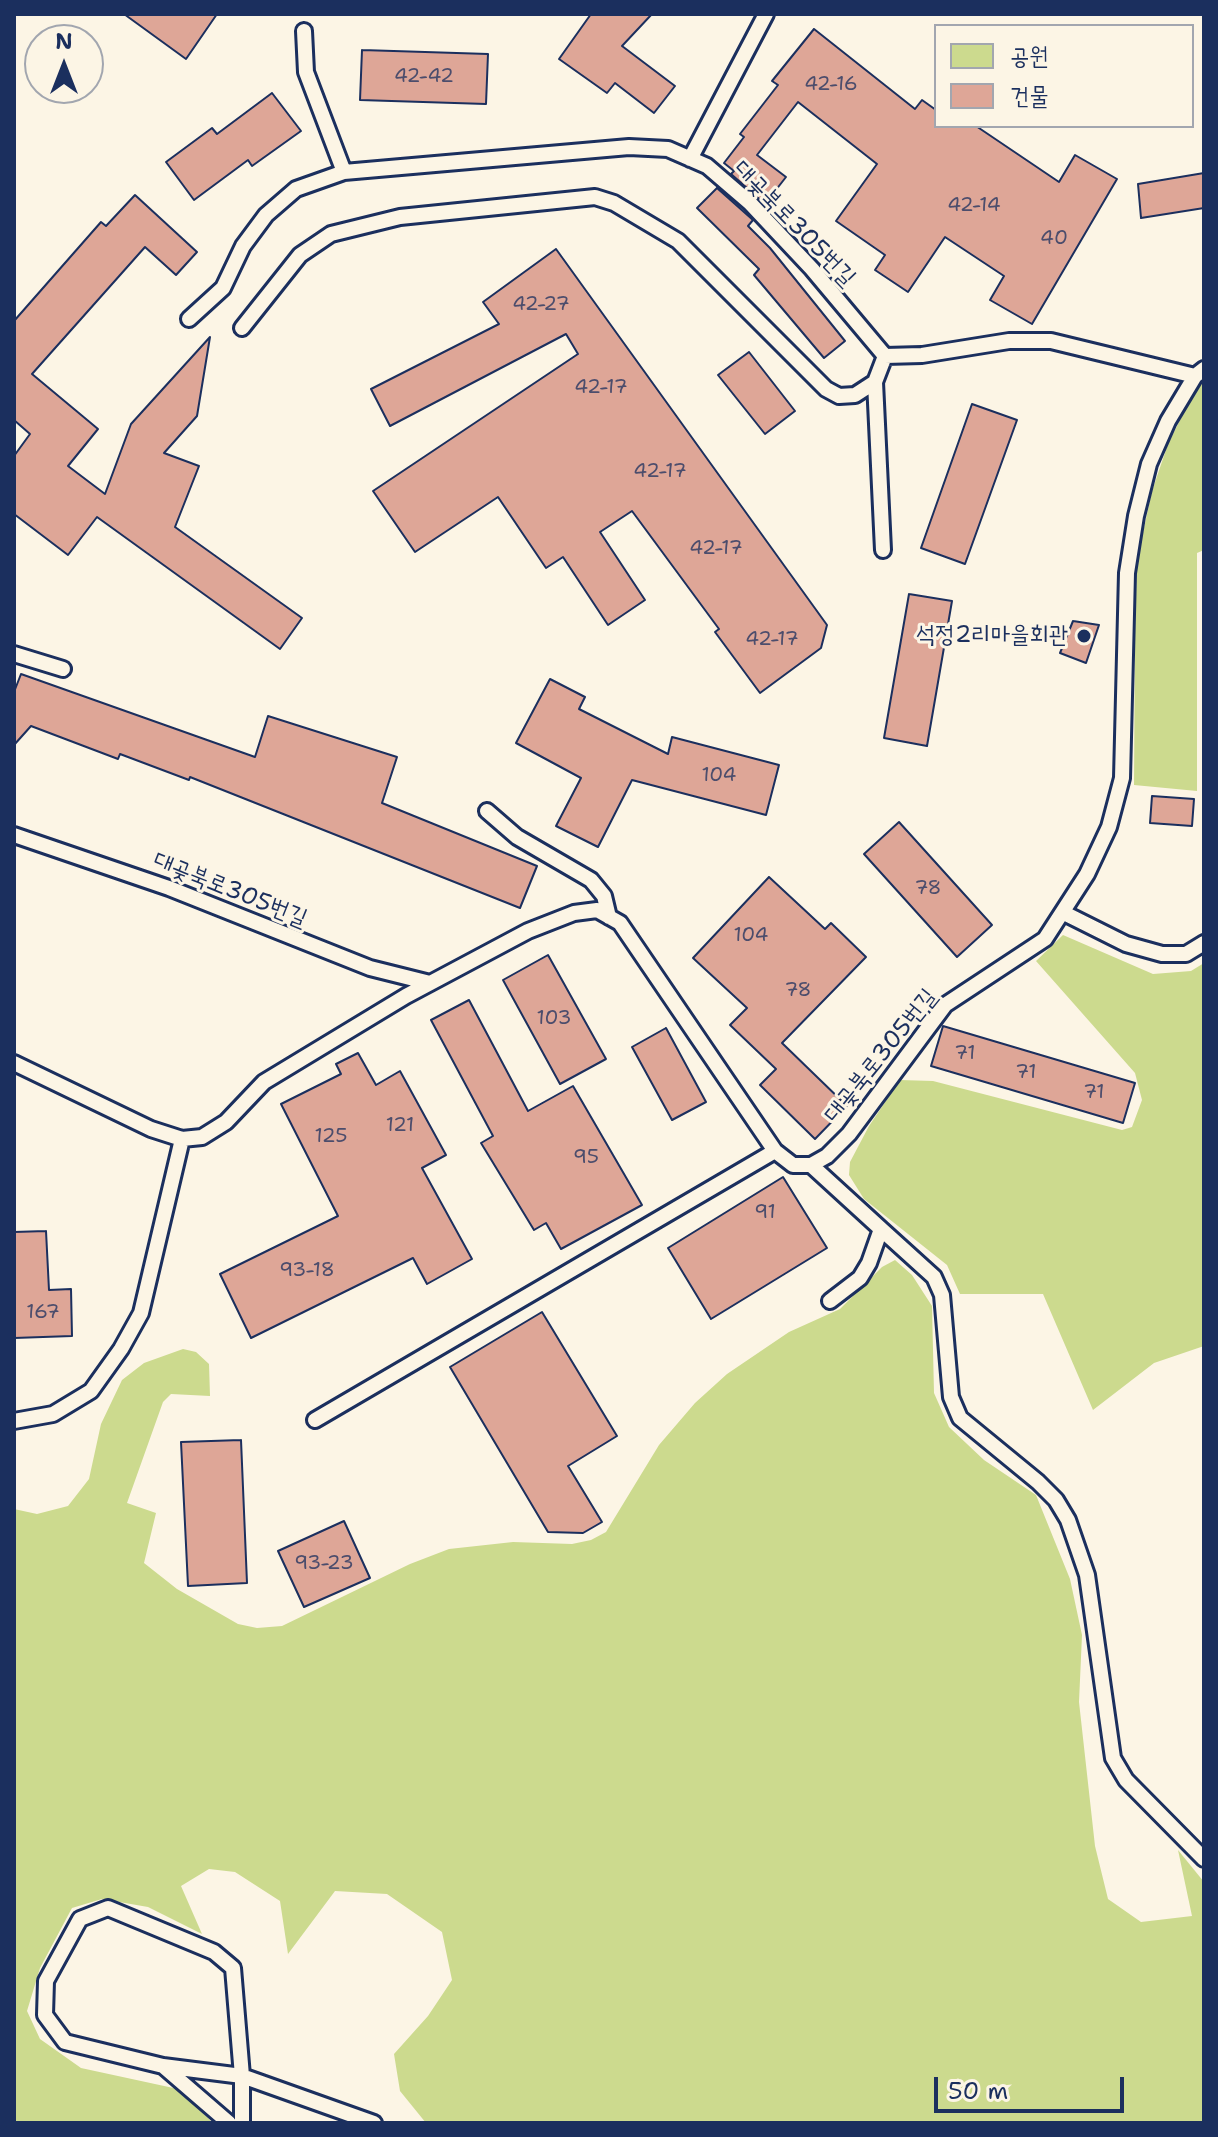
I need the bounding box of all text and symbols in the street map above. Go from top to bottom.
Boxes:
north arrow [24,24,104,104]
legend [934,24,1194,128]
text: N [55,27,73,56]
text: 공원 [1010,40,1049,72]
house number: 42-42 [394,65,454,89]
house number: 42-16 [804,73,858,97]
text: 건물 [1010,80,1049,112]
street label: 대곶북로305번길 [727,155,861,293]
house number: 42-14 [947,194,1001,218]
house number: 40 [1040,227,1068,251]
house number: 42-27 [512,293,570,317]
house number: 42-17 [574,376,628,400]
house number: 42-17 [633,460,687,484]
house number: 42-17 [689,537,743,561]
place label: 석정2리마을회관 [916,622,1068,650]
marker: 석정2리마을회관 [1075,627,1093,645]
house number: 42-17 [745,628,799,652]
house number: 104 [701,764,737,788]
street label: 대곶북로305번길 [149,846,311,934]
house number: 78 [914,877,942,901]
house number: 104 [733,924,769,948]
house number: 78 [784,979,812,1003]
street label: 대곶북로305번길 [818,983,944,1129]
house number: 103 [537,1007,571,1031]
house number: 71 [954,1042,976,1066]
house number: 71 [1015,1061,1037,1085]
house number: 71 [1083,1081,1105,1105]
house number: 121 [386,1114,414,1138]
house number: 125 [314,1125,348,1149]
house number: 95 [573,1146,599,1170]
house number: 91 [754,1201,776,1225]
house number: 93-18 [279,1259,335,1283]
house number: 167 [26,1301,60,1325]
house number: 93-23 [294,1552,354,1576]
scale bar [938,2061,1128,2111]
text: 50 m [948,2075,1008,2107]

